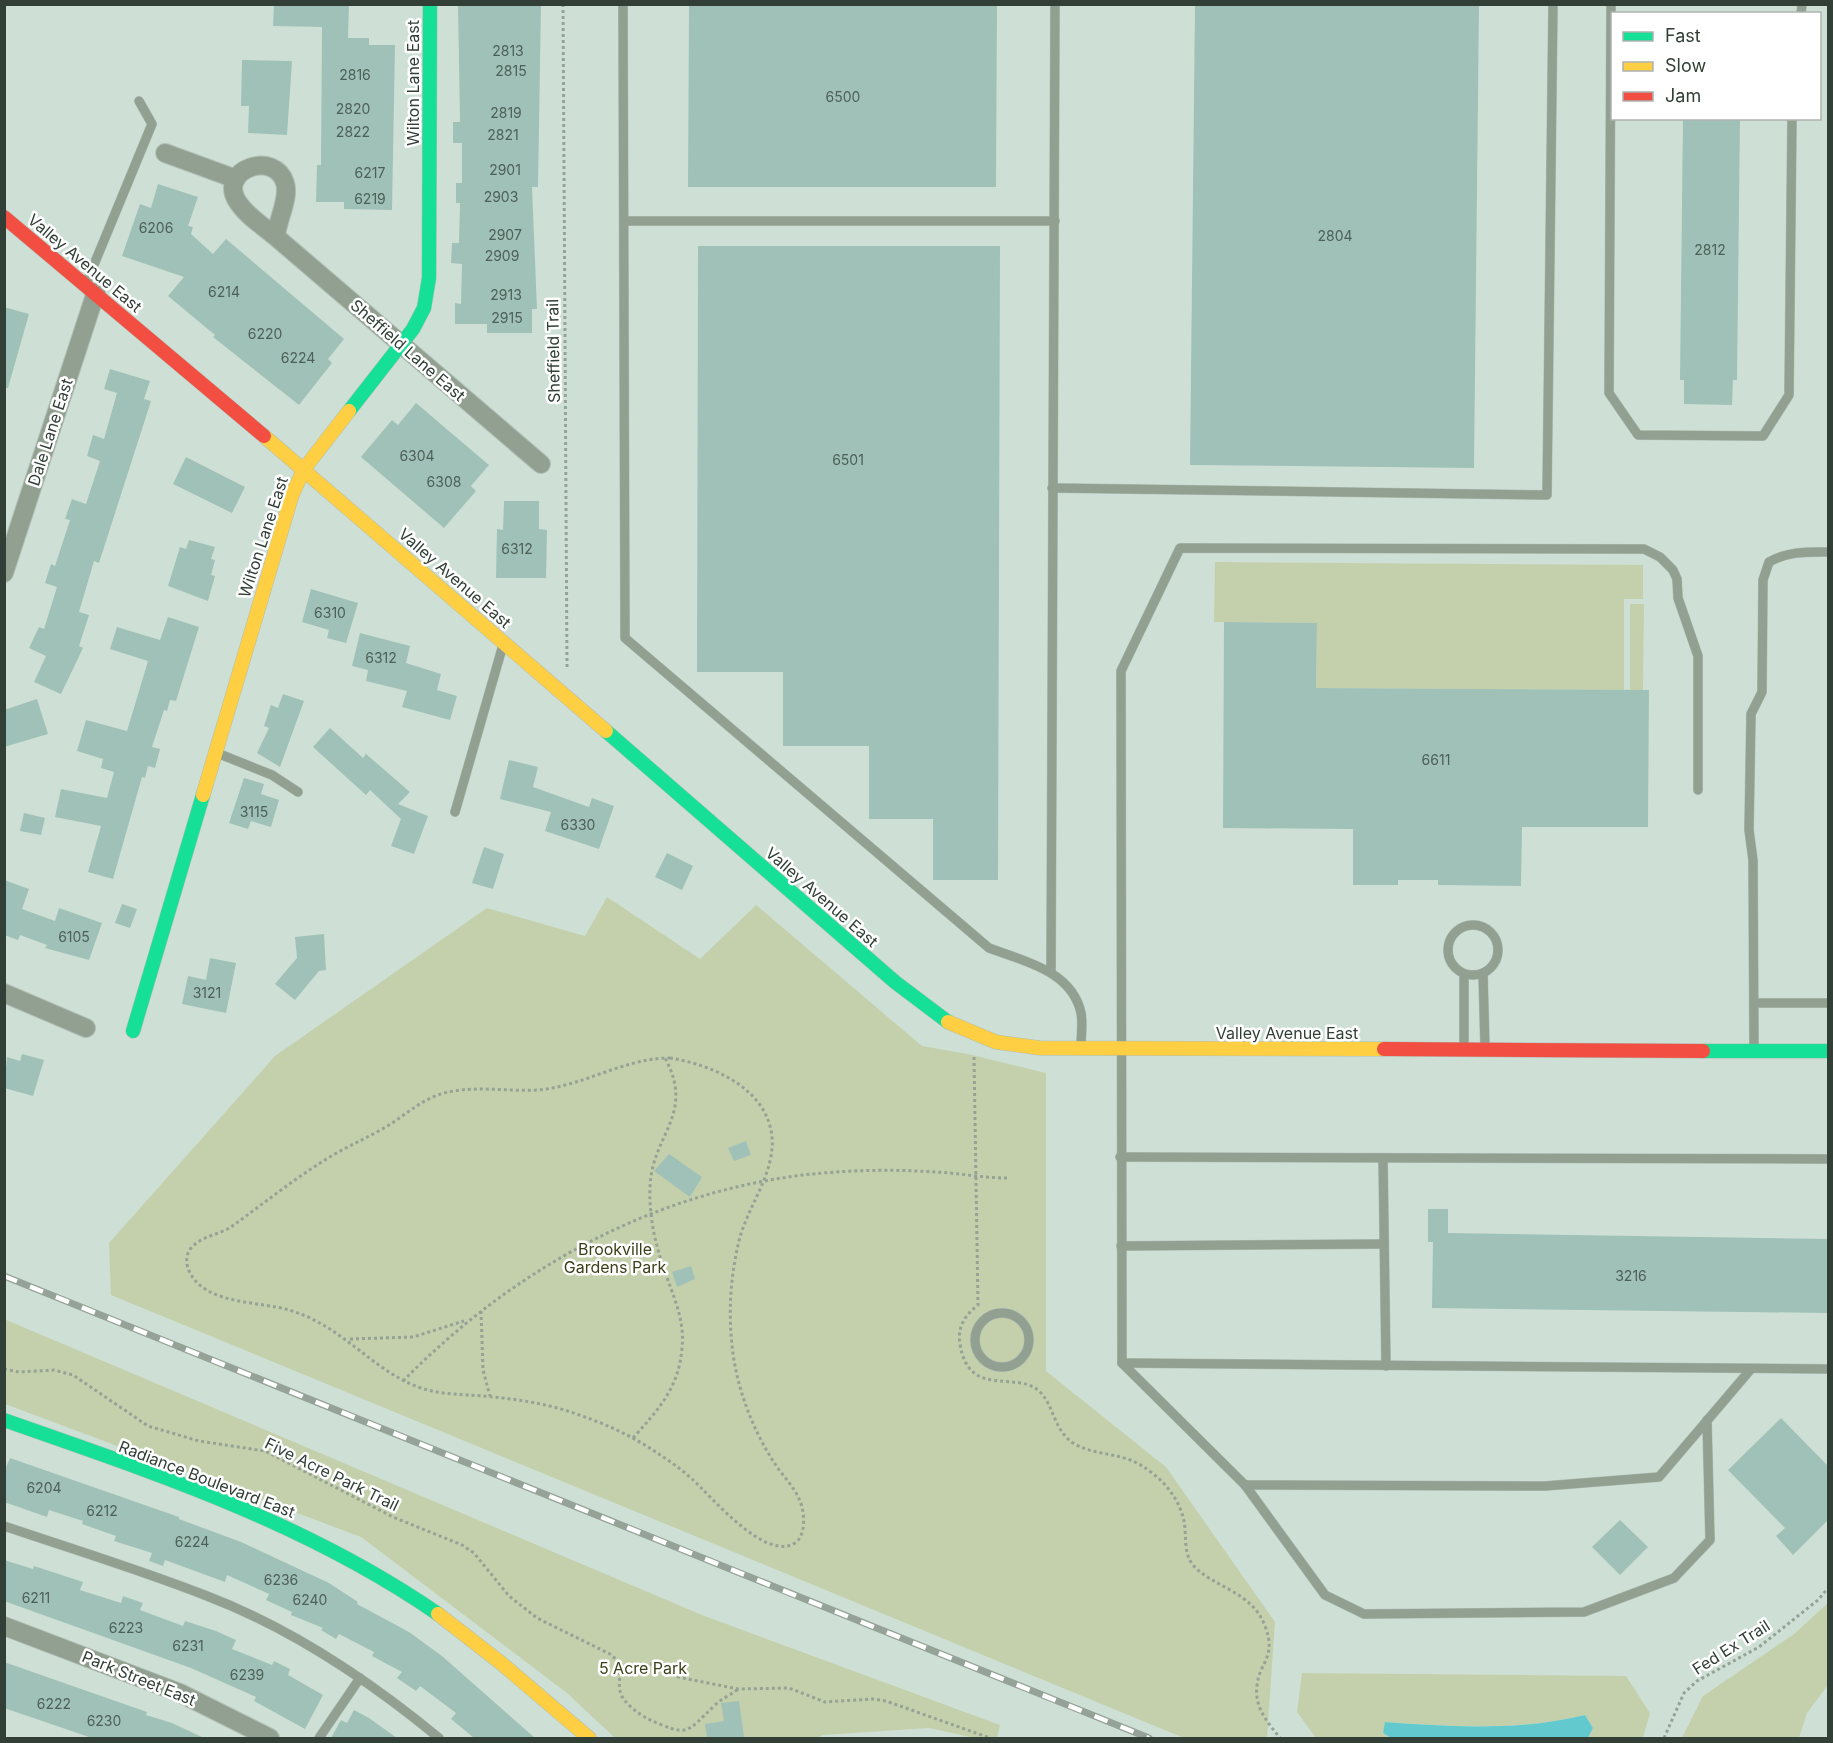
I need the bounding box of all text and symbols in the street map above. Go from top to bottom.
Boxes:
legend [1611,12,1821,120]
street label: Wilton Lane East [403,20,423,146]
text: Fast [1665,25,1701,46]
house number: 2813 [492,42,524,59]
text: Slow [1665,55,1706,76]
house number: 2815 [495,62,527,79]
house number: 2816 [339,66,371,83]
text: Jam [1665,85,1701,106]
house number: 6500 [826,88,860,105]
house number: 2820 [336,100,370,117]
house number: 2819 [490,104,522,121]
house number: 2822 [336,123,370,140]
house number: 2821 [487,126,519,143]
house number: 2901 [489,161,521,178]
house number: 6217 [355,164,385,181]
house number: 2903 [484,188,518,205]
house number: 6219 [354,190,386,207]
street label: Valley Avenue East [24,210,146,316]
house number: 6206 [139,219,173,236]
house number: 2907 [488,226,522,243]
house number: 2804 [1317,227,1353,244]
house number: 2812 [1694,241,1726,258]
house number: 2909 [485,247,519,264]
house number: 6214 [208,283,240,300]
house number: 2913 [490,286,522,303]
street label: Sheffield Lane East [347,295,469,405]
street label: Sheffield Trail [542,299,564,403]
house number: 2915 [491,309,523,326]
house number: 6220 [248,325,282,342]
house number: 6224 [281,349,315,366]
street label: Dale Lane East [23,376,77,488]
house number: 6304 [399,447,435,464]
house number: 6501 [832,451,864,468]
house number: 6308 [427,473,461,490]
street label: Wilton Lane East [234,474,292,600]
street label: Valley Avenue East [395,524,515,632]
house number: 6312 [501,540,533,557]
house number: 6310 [314,604,346,621]
house number: 6312 [365,649,397,666]
house number: 6611 [1422,751,1450,768]
house number: 3115 [240,803,268,820]
house number: 6330 [561,816,595,833]
street label: Valley Avenue East [762,843,882,951]
house number: 6105 [58,928,90,945]
house number: 3121 [193,984,221,1001]
street label: Valley Avenue East [1216,1023,1358,1043]
park label: Brookville Gardens Park [564,1239,666,1277]
house number: 3216 [1615,1267,1647,1284]
street label: Five Acre Park Trail [262,1433,402,1515]
street label: Radiance Boulevard East [116,1436,298,1522]
house number: 6204 [26,1479,62,1496]
house number: 6212 [86,1502,118,1519]
house number: 6224 [175,1533,209,1550]
house number: 6236 [264,1571,298,1588]
house number: 6211 [22,1589,50,1606]
house number: 6240 [293,1591,327,1608]
street label: Fed Ex Trail [1689,1615,1773,1679]
house number: 6223 [109,1619,143,1636]
house number: 6231 [172,1637,204,1654]
street label: Park Street East [79,1646,199,1710]
park label: 5 Acre Park [599,1658,687,1678]
house number: 6239 [230,1666,264,1683]
house number: 6222 [37,1695,71,1712]
house number: 6230 [87,1712,121,1729]

